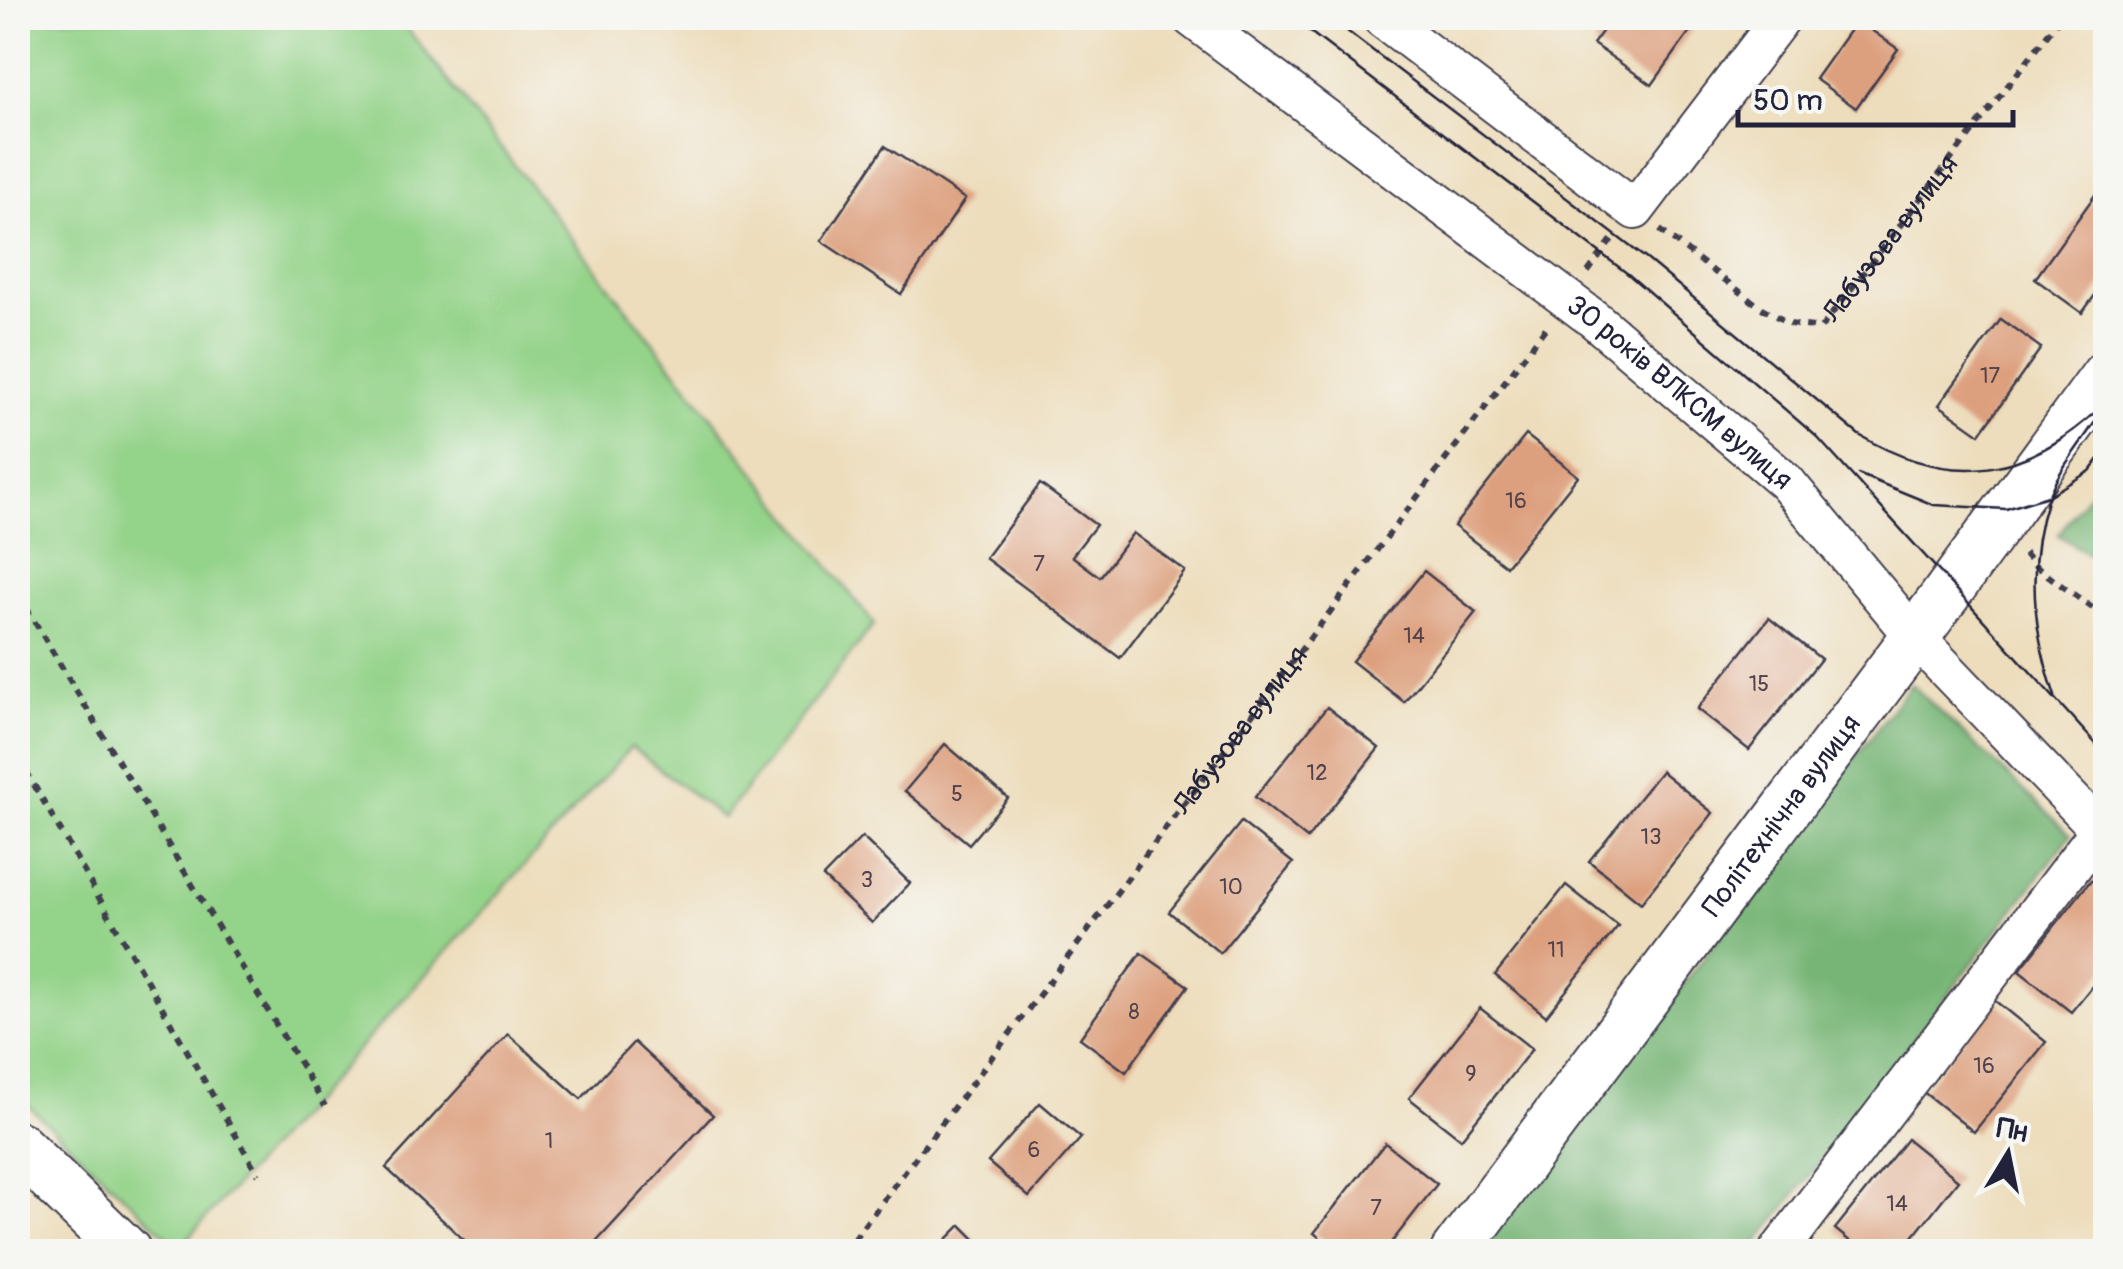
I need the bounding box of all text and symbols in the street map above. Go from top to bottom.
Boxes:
scale bar [1738,65,2013,127]
text: 50 m [1753,82,1823,119]
street label: Лабузова вулиця [1814,148,1966,330]
street label: 30 років ВЛКСМ вулиця [1560,288,1800,497]
house number: 17 [1980,362,2000,390]
house number: 16 [1505,487,1527,515]
house number: 7 [1033,550,1045,578]
house number: 14 [1403,622,1425,650]
street label: Лабузова вулиця [1164,639,1315,822]
house number: 15 [1749,670,1769,698]
street label: Політехнічна вулиця [1695,708,1868,923]
house number: 12 [1307,759,1327,787]
house number: 5 [951,780,963,808]
house number: 13 [1641,823,1661,851]
house number: 3 [861,866,873,894]
house number: 10 [1219,873,1243,901]
house number: 11 [1547,936,1565,964]
house number: 8 [1128,998,1140,1026]
house number: 16 [1973,1052,1995,1080]
house number: 9 [1465,1060,1477,1088]
north arrow [1958,1104,2058,1204]
text: Пн [1994,1111,2030,1151]
house number: 1 [545,1127,553,1155]
house number: 6 [1028,1136,1040,1164]
house number: 14 [1886,1190,1908,1218]
house number: 7 [1370,1194,1382,1222]

